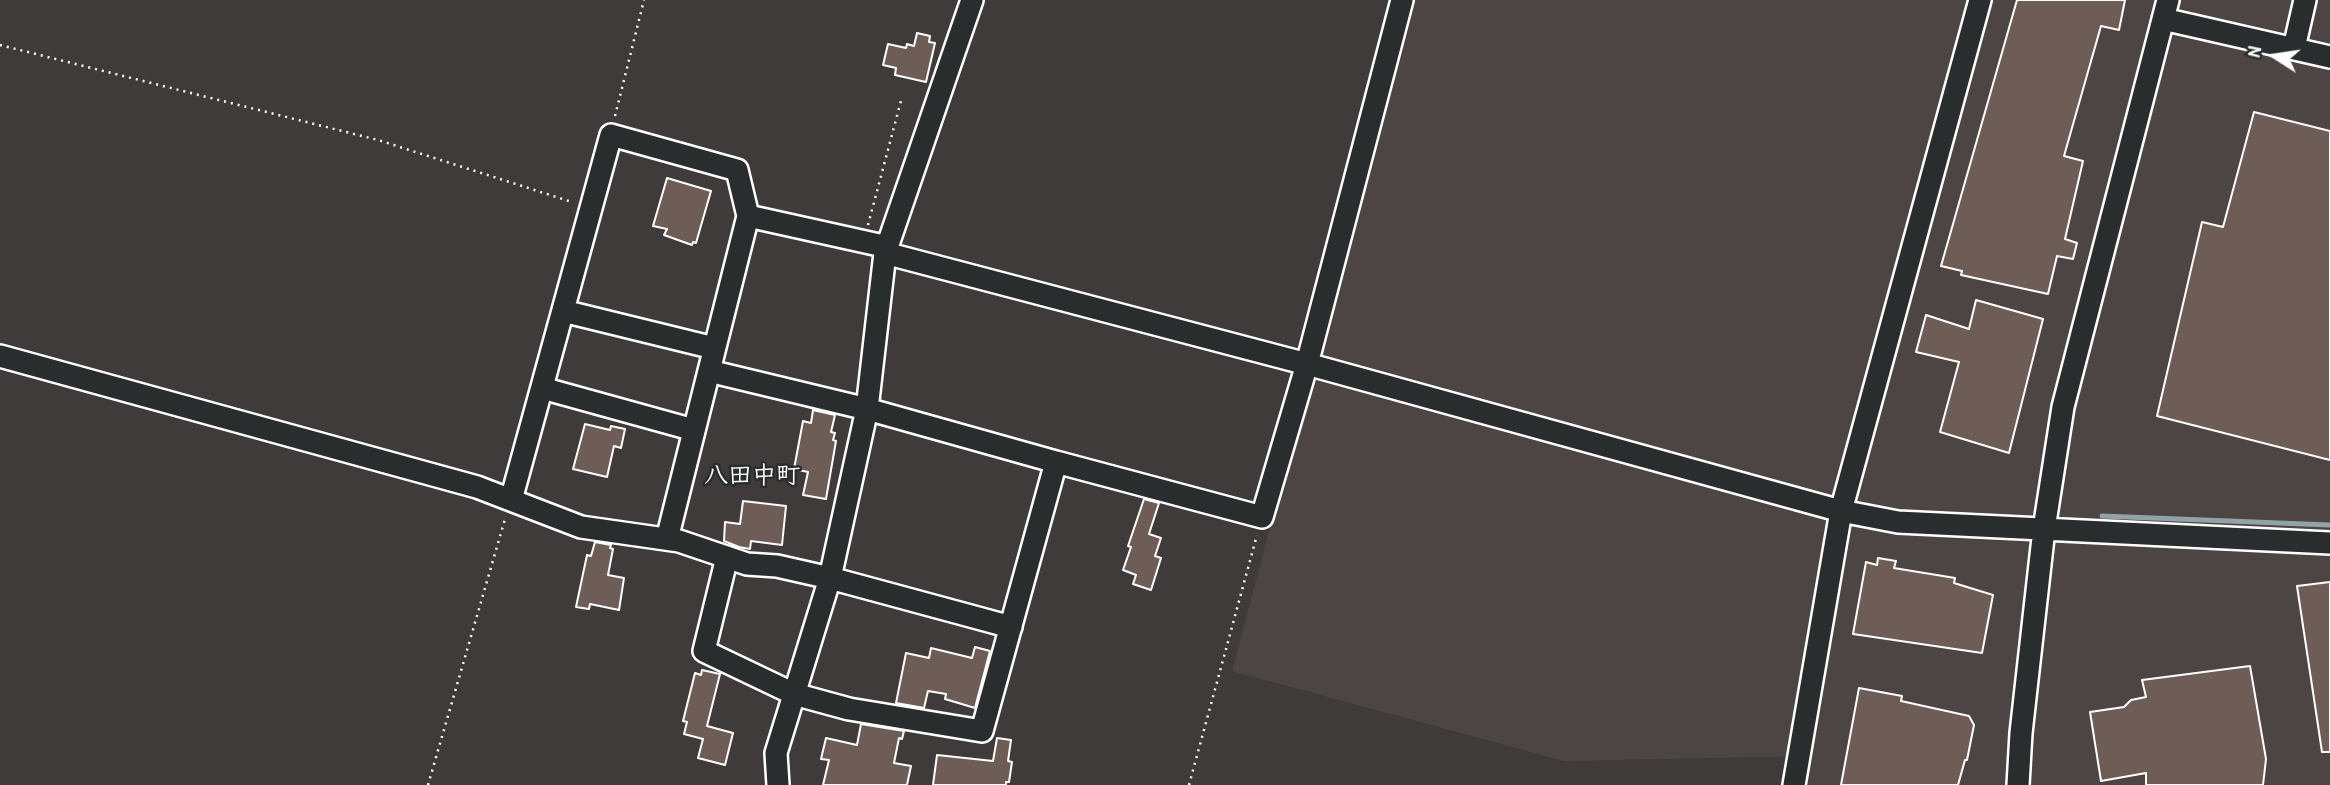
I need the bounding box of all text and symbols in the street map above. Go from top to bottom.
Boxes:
north arrow [2239,21,2309,91]
text: N [2240,44,2267,59]
district label: 八田中町 [704,463,800,491]

